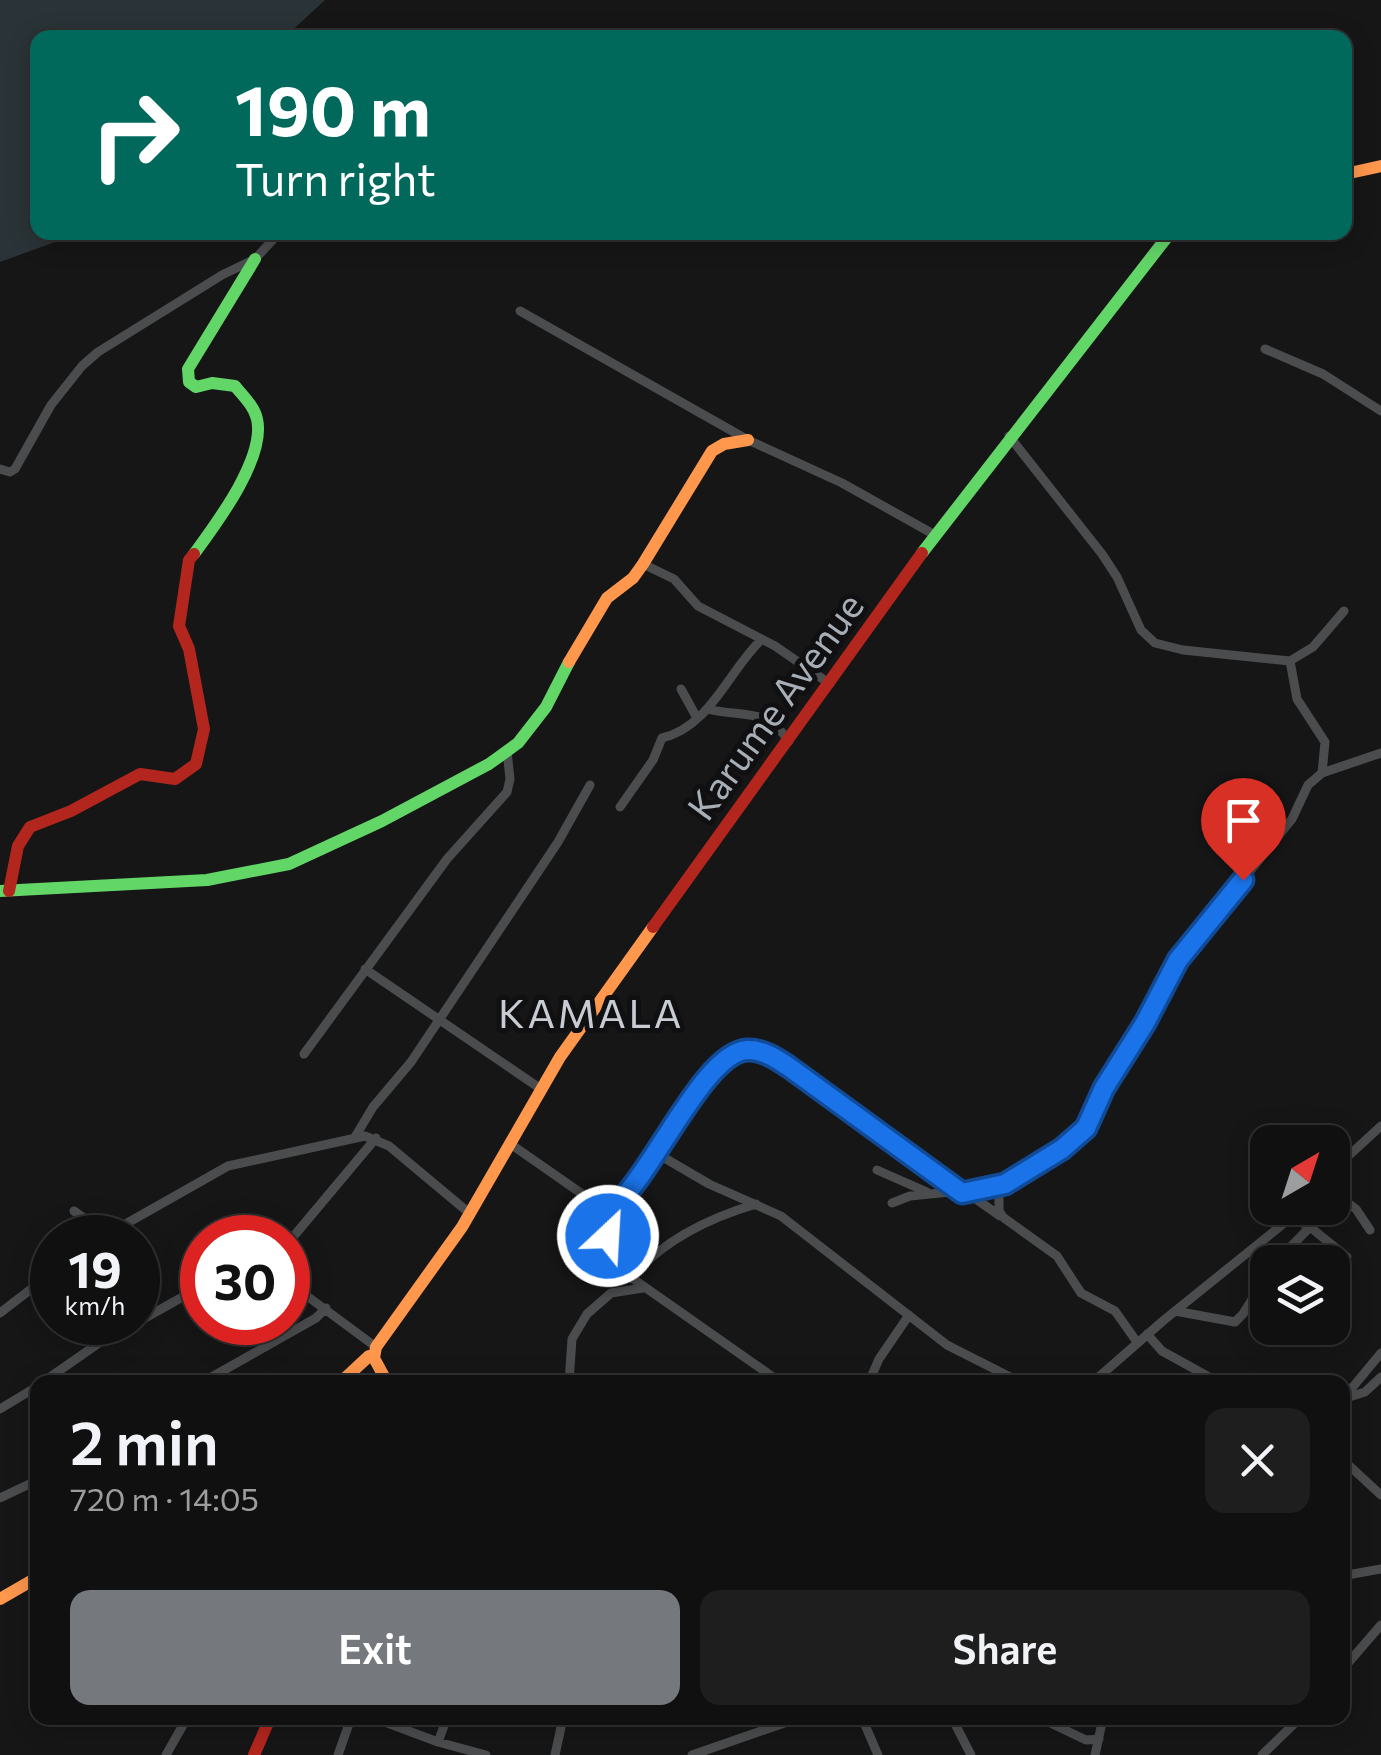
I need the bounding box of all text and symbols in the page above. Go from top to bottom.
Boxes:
text: 190 m [235,65,431,150]
icon: right [70,70,200,200]
text: Turn right [235,150,436,205]
street label: Karume Avenue [676,583,872,828]
pin [1201,778,1286,881]
icon: arrive [1216,793,1271,848]
district label: KAMALA [498,987,684,1036]
north arrow [1250,1125,1350,1225]
map controls [1250,1125,1350,1345]
position arrow [556,1184,660,1288]
speed limit sign: 30 [180,1215,310,1345]
text: 19 [68,1237,122,1298]
button: layers [1250,1245,1350,1345]
text: km/h [65,1290,125,1320]
text: 2 min [70,1404,219,1477]
button: close [1205,1408,1310,1513]
text: 720 m · 14:05 [70,1478,259,1518]
button: Exit [70,1590,680,1705]
button: Share [700,1590,1310,1705]

